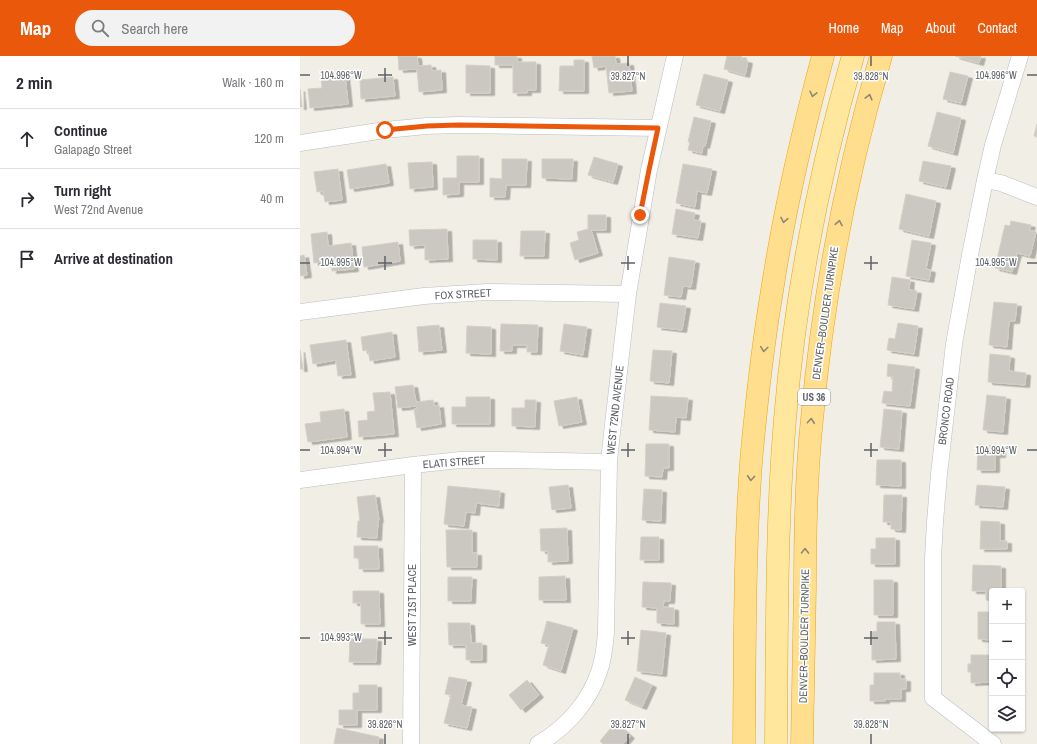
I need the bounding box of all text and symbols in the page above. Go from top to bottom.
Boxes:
search box [75,10,355,46]
text: Map [20,15,51,41]
icon: search [89,17,111,39]
text: Search here [121,18,188,39]
text: Home [828,19,859,37]
text: Map [881,19,903,37]
text: About [925,19,955,37]
text: Contact [977,19,1017,37]
text: 104.996°W [320,69,362,82]
text: 104.996°W [975,69,1017,82]
text: 39.827°N [611,70,646,83]
text: 39.828°N [854,70,889,83]
text: 2 min [16,71,52,94]
text: Walk · 160 m [222,74,284,91]
one-way arrow [810,90,818,97]
one-way arrow [865,94,873,100]
text: Continue [54,120,107,141]
route start [376,121,394,139]
icon: ahead [16,128,38,150]
text: 120 m [254,130,284,147]
text: Galapago Street [54,141,132,158]
text: Turn right [54,180,111,201]
icon: right [16,188,38,210]
text: 40 m [260,190,284,207]
text: West 72nd Avenue [54,201,143,218]
route end [631,206,649,224]
one-way arrow [781,217,789,224]
one-way arrow [835,220,843,226]
street label: DENVER–BOULDER TURNPIKE [809,246,841,380]
icon: arrive [16,248,38,270]
text: Arrive at destination [54,248,173,269]
text: 104.995°W [320,256,362,269]
text: 104.995°W [975,256,1017,269]
street label: FOX STREET [434,286,492,302]
one-way arrow [760,346,769,352]
street label: WEST 72ND AVENUE [603,365,627,455]
street label: BRONCO ROAD [935,376,957,446]
road number: US 36 [798,389,830,405]
one-way arrow [807,418,816,424]
text: 104.994°W [320,444,362,457]
text: 104.994°W [975,444,1017,457]
street label: ELATI STREET [422,453,486,471]
one-way arrow [746,475,755,481]
one-way arrow [801,548,809,554]
street label: WEST 71ST PLACE [405,564,419,646]
street label: DENVER–BOULDER TURNPIKE [796,569,812,703]
map controls [989,588,1025,732]
button: + [989,588,1025,624]
button: − [989,624,1025,660]
text: 104.993°W [320,631,362,644]
button: locate [989,660,1025,696]
button: layers [989,696,1025,732]
text: 39.826°N [368,718,403,731]
text: 39.827°N [611,718,646,731]
text: 39.828°N [854,718,889,731]

